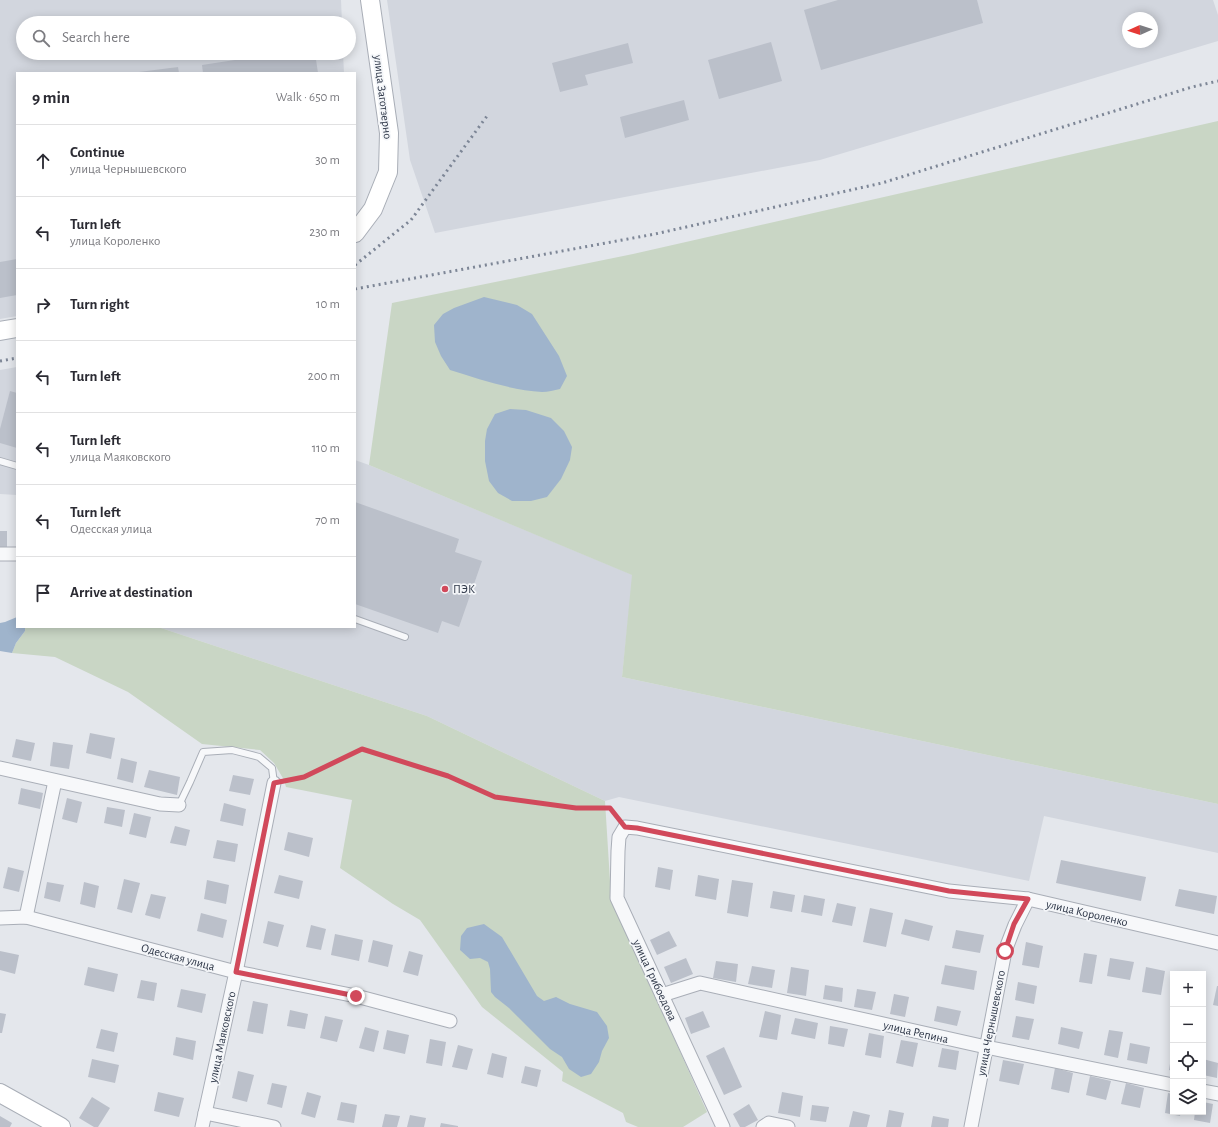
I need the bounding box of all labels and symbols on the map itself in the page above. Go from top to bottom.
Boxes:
north arrow [1122,12,1158,48]
street label: улица Заготзерно [371,53,394,140]
place label: ПЭК [453,583,475,595]
marker: ПЭК [440,584,450,594]
street label: улица Короленко [1044,898,1129,929]
street label: улица Грибоедова [630,937,679,1023]
street label: Одесская улица [140,941,217,974]
route start [996,942,1014,960]
street label: улица Чернышевского [975,969,1008,1078]
route end [347,987,365,1005]
street label: улица Маяковского [206,990,239,1085]
street label: улица Репина [881,1018,950,1046]

